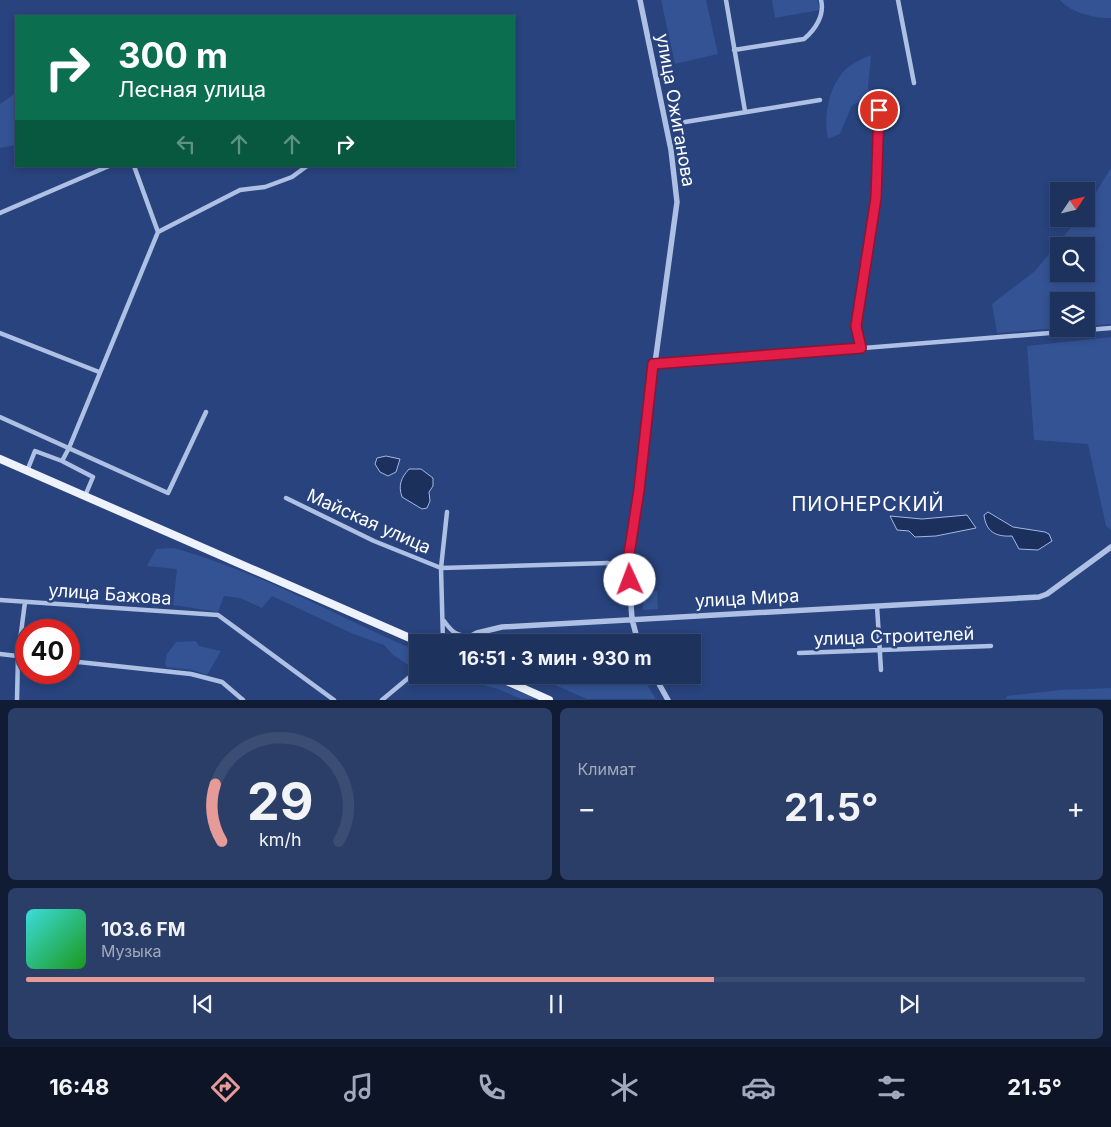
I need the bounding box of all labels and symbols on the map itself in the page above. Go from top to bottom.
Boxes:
street label: улица Ожиганова [652,32,700,188]
pin [858,89,900,131]
north arrow [1050,182,1095,228]
street label: Майская улица [304,484,434,558]
district label: ПИОНЕРСКИЙ [791,491,945,516]
position arrow [603,553,655,605]
street label: улица Бажова [48,579,172,609]
street label: улица Мира [694,585,800,611]
speed limit sign: 40 [15,619,80,684]
street label: улица Строителей [813,623,975,649]

